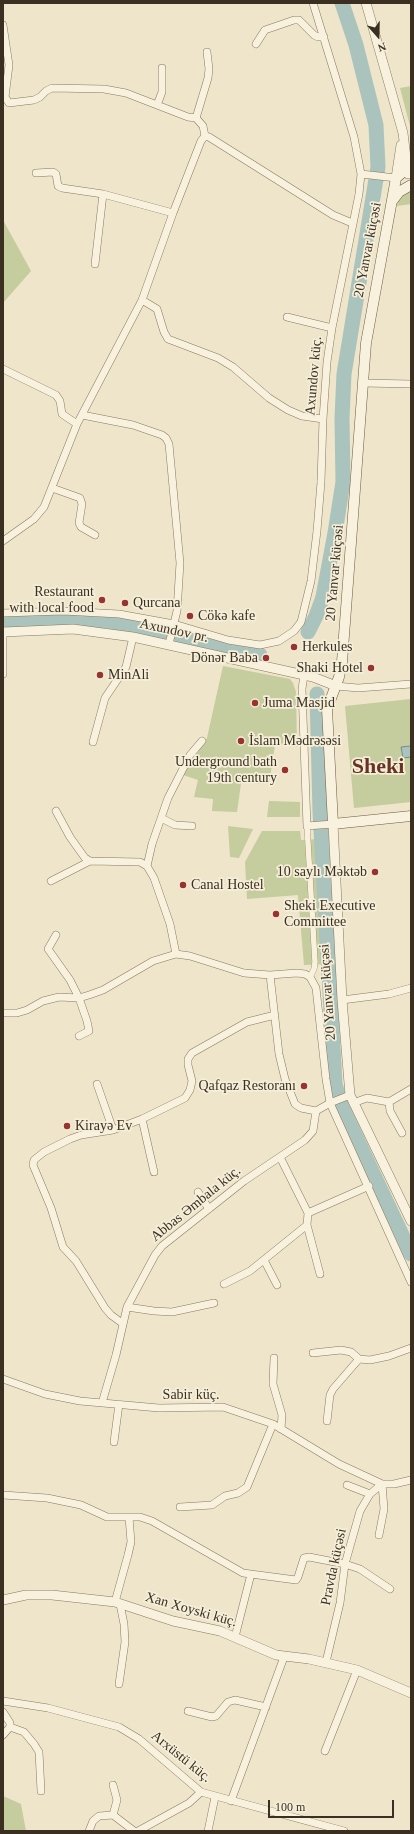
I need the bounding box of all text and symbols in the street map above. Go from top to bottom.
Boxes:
north arrow [358,16,398,56]
text: N [376,40,388,54]
street label: 20 Yanvar küçəsi [351,201,385,299]
street label: Axundov küç. [302,336,326,416]
street label: 20 Yanvar küçəsi [322,524,348,622]
place label: Restaurant with local food [9,584,94,616]
marker: Restaurant with local food [97,595,107,605]
place label: Qurcana [133,595,180,611]
marker: Qurcana [120,598,130,608]
place label: Cökə kafe [198,608,255,624]
marker: Cökə kafe [185,611,195,621]
street label: Axundov pr. [138,616,210,646]
place label: Herkules [302,639,353,655]
marker: Herkules [289,642,299,652]
place label: Dönər Baba [191,650,258,666]
marker: Dönər Baba [261,653,271,663]
place label: Shaki Hotel [297,660,363,676]
marker: Shaki Hotel [366,663,376,673]
place label: MinAli [108,667,149,683]
marker: MinAli [95,670,105,680]
place label: Juma Masjid [263,695,335,711]
marker: Juma Masjid [250,698,260,708]
place label: İslam Mədrəsəsi [249,733,341,749]
marker: İslam Mədrəsəsi [236,736,246,746]
place label: Underground bath 19th century [175,754,277,786]
district label: Sheki [352,754,404,780]
marker: Underground bath 19th century [280,765,290,775]
place label: 10 saylı Məktəb [277,864,367,880]
marker: 10 saylı Məktəb [370,867,380,877]
place label: Canal Hostel [191,877,264,893]
marker: Canal Hostel [178,880,188,890]
place label: Sheki Executive Committee [284,898,375,930]
marker: Sheki Executive Committee [271,909,281,919]
street label: 20 Yanvar küçəsi [316,943,340,1041]
place label: Qafqaz Restoranı [198,1078,296,1094]
marker: Qafqaz Restoranı [299,1081,309,1091]
place label: Kirayə Ev [75,1118,132,1134]
marker: Kirayə Ev [62,1121,72,1131]
street label: Abbas Əmbala küç. [148,1163,244,1245]
street label: Sabir küç. [163,1387,219,1403]
street label: Pravda küçəsi [318,1527,350,1607]
street label: Xan Xoyski küç. [143,1589,239,1631]
street label: Arxüstü küç. [148,1728,214,1786]
scale bar [270,1792,396,1818]
text: 100 m [275,1800,305,1814]

